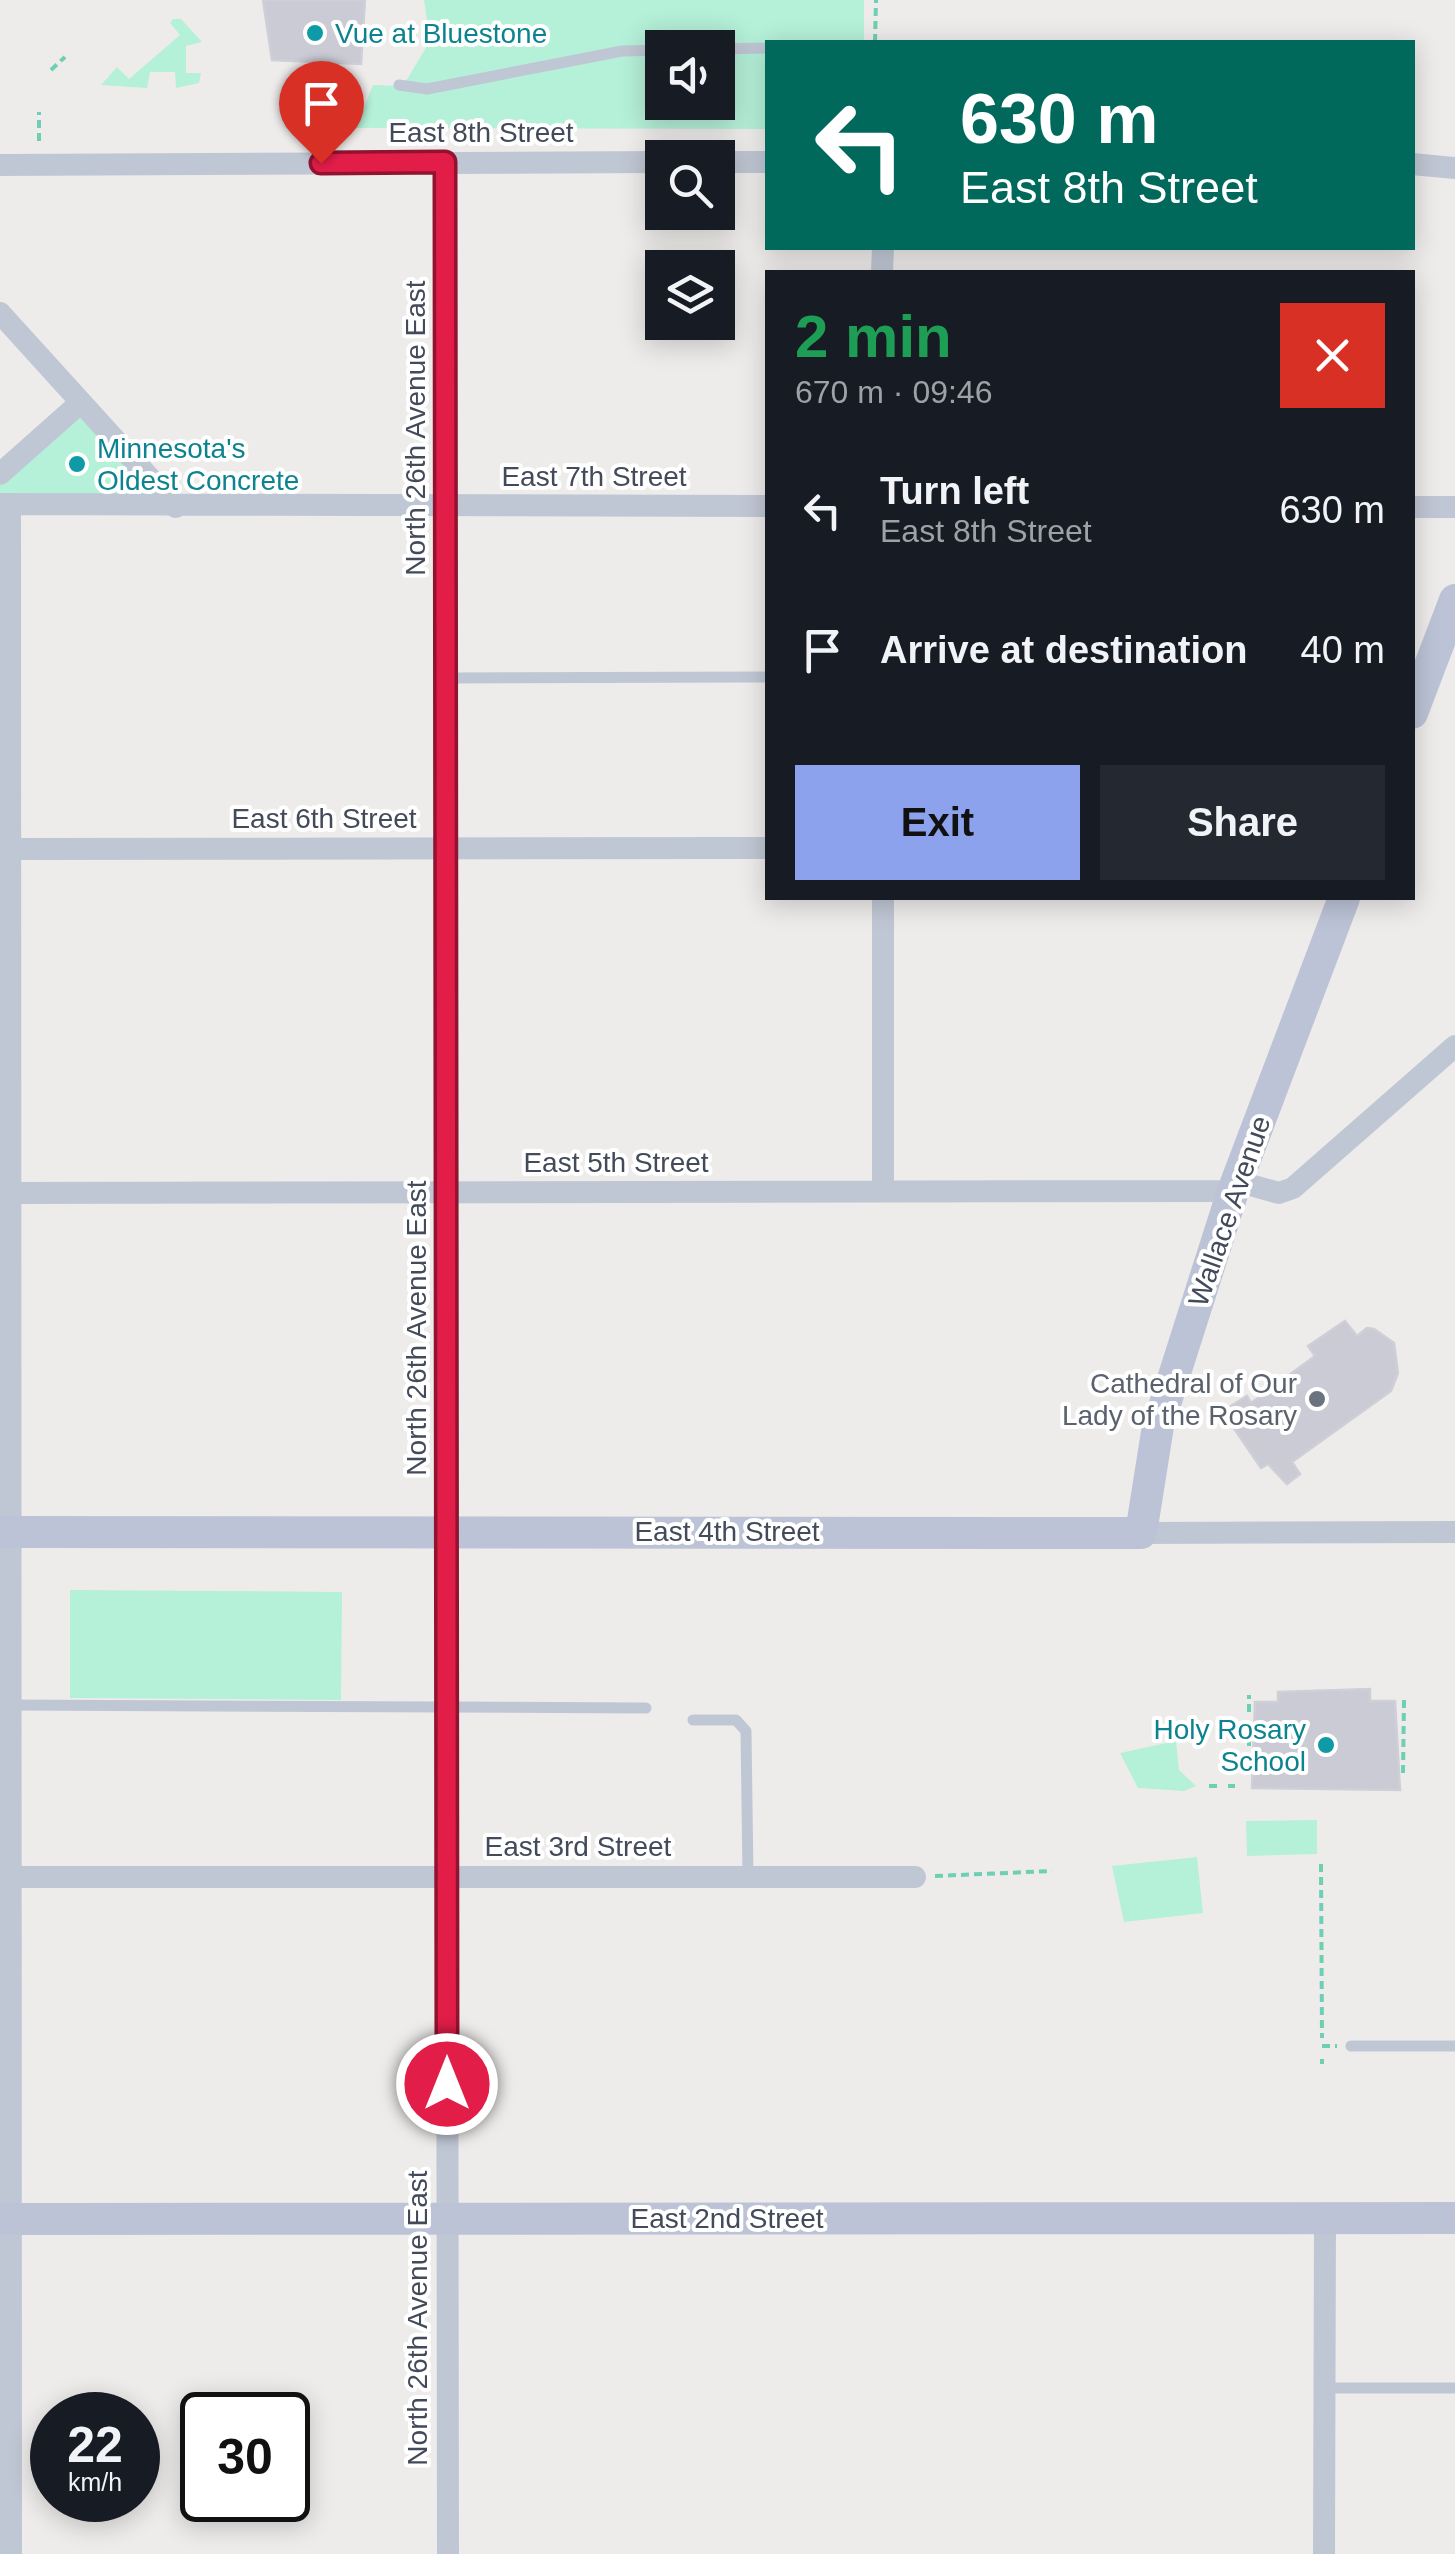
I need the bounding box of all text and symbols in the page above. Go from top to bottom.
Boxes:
place label: Vue at Bluestone [335,18,547,49]
marker: Vue at Bluestone [304,22,326,44]
map controls [645,30,735,340]
button: sound [645,30,735,120]
pin [279,61,364,164]
icon: arrive [294,76,349,131]
icon: left [795,80,925,210]
text: 630 m [960,80,1158,158]
street label: East 8th Street [388,117,574,148]
button: search [645,140,735,230]
text: East 8th Street [960,162,1258,213]
button: layers [645,250,735,340]
street label: North 26th Avenue East [400,280,431,576]
text: 2 min [795,303,952,370]
button: close [1280,303,1385,408]
text: 670 m · 09:46 [795,374,992,410]
place label: Minnesota's Oldest Concrete [97,433,299,496]
marker: Minnesota's Oldest Concrete [66,453,88,475]
street label: East 7th Street [501,461,687,492]
text: Turn left [880,470,1029,512]
icon: left [795,483,850,538]
text: 630 m [1279,489,1385,531]
text: East 8th Street [880,513,1092,549]
icon: arrive [795,623,850,678]
text: Arrive at destination [880,629,1247,671]
text: 40 m [1301,629,1385,671]
button: Exit [795,765,1080,880]
button: Share [1100,765,1385,880]
street label: East 6th Street [231,803,417,834]
street label: Wallace Avenue [1182,1112,1277,1310]
street label: East 5th Street [523,1147,709,1178]
street label: North 26th Avenue East [401,1180,432,1476]
place label: Cathedral of Our Lady of the Rosary [1062,1368,1297,1431]
marker: Cathedral of Our Lady of the Rosary [1306,1388,1328,1410]
street label: East 4th Street [634,1516,820,1547]
place label: Holy Rosary School [1154,1714,1306,1777]
marker: Holy Rosary School [1315,1734,1337,1756]
street label: East 3rd Street [485,1831,672,1862]
position arrow [395,2032,499,2136]
street label: North 26th Avenue East [402,2170,433,2466]
street label: East 2nd Street [630,2203,824,2234]
speed limit sign: 30 [180,2392,310,2522]
text: 22 [67,2417,123,2473]
text: km/h [68,2468,122,2496]

